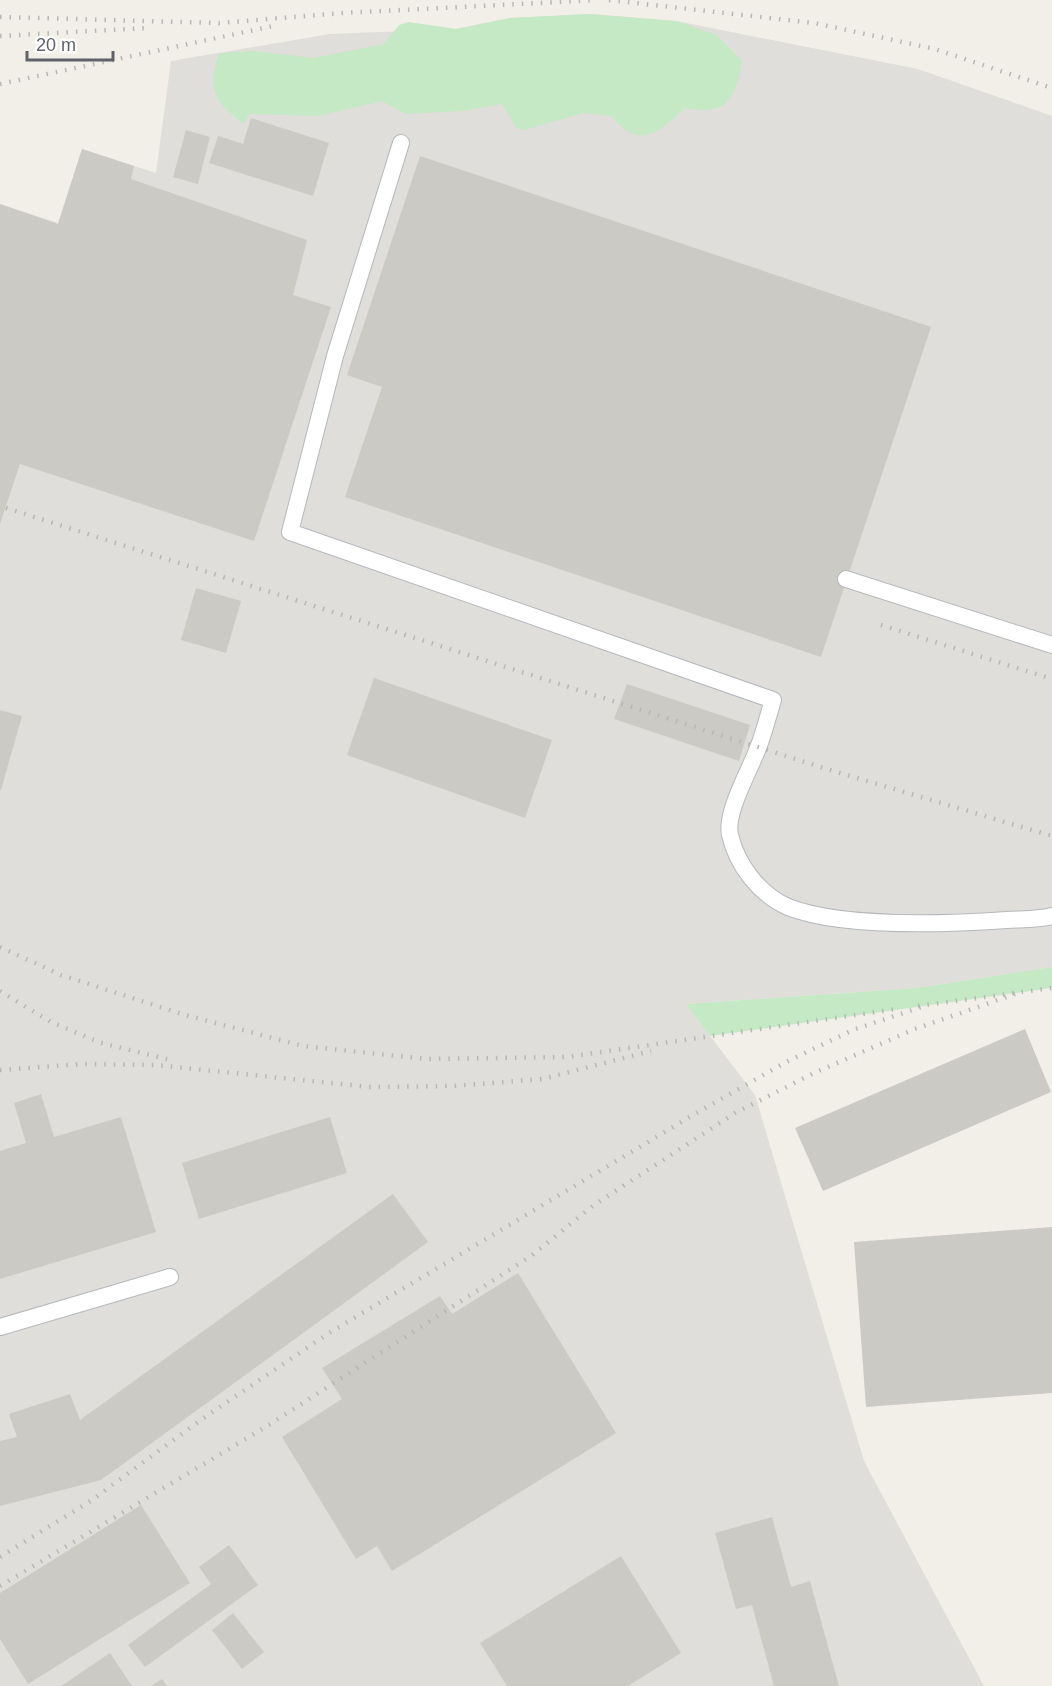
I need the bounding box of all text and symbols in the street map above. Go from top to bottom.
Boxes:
scale bar [27,24,112,62]
text: 20 m [36,35,76,55]

